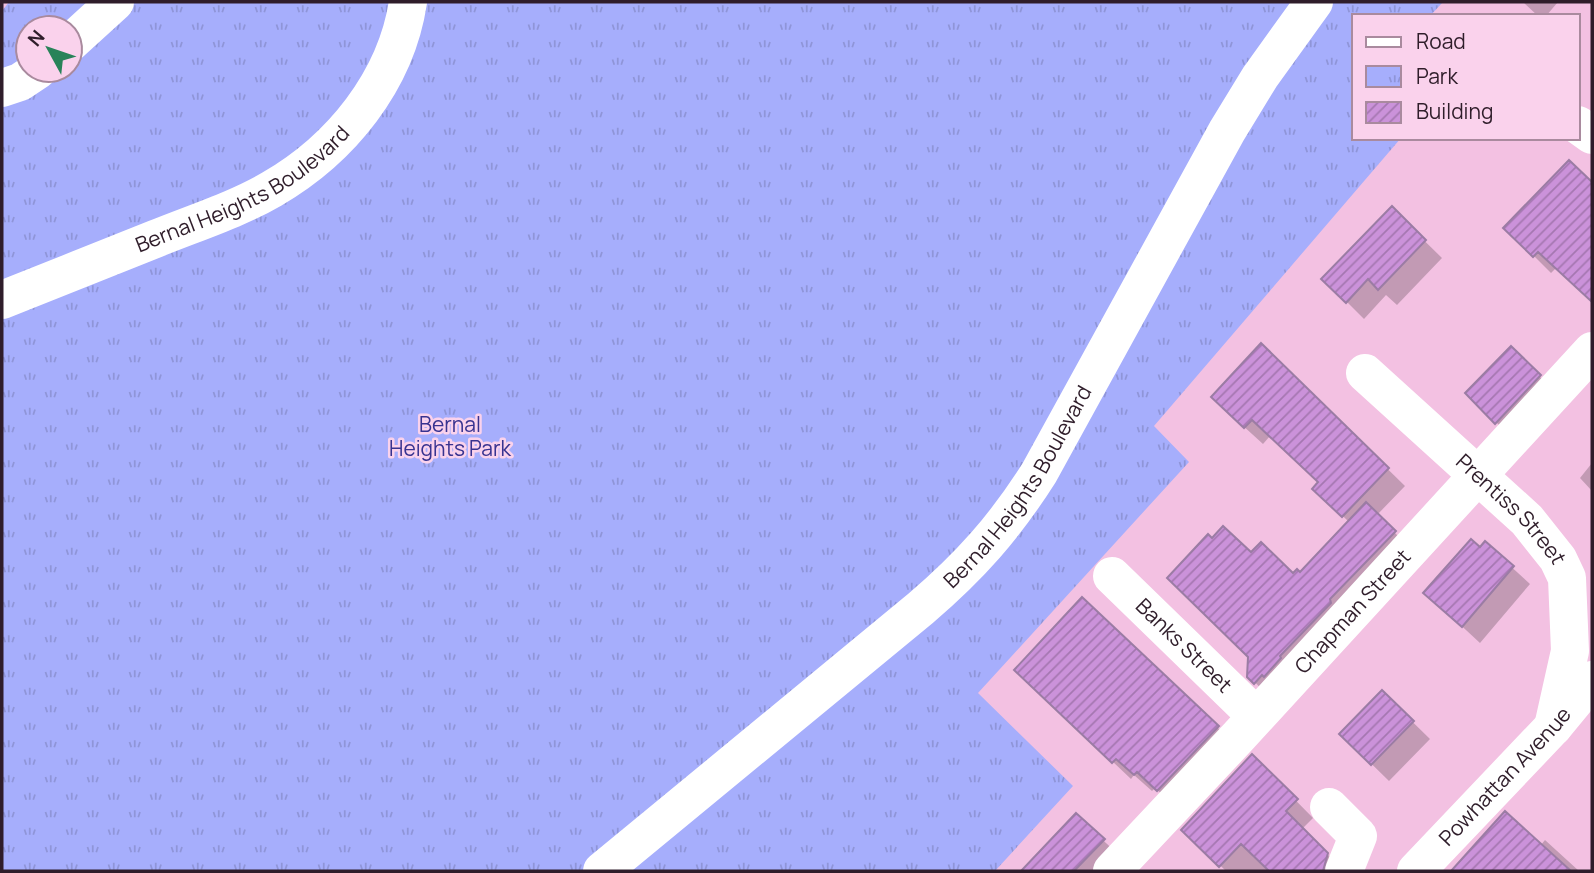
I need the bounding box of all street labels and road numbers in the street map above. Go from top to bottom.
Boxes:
street label: Bernal Heights Boulevard [131,119,355,258]
street label: Bernal Heights Boulevard [937,380,1097,594]
street label: Prentiss Street [1450,447,1573,568]
street label: Chapman Street [1288,543,1416,679]
street label: Banks Street [1130,592,1239,698]
street label: Powhattan Avenue [1432,701,1577,851]

